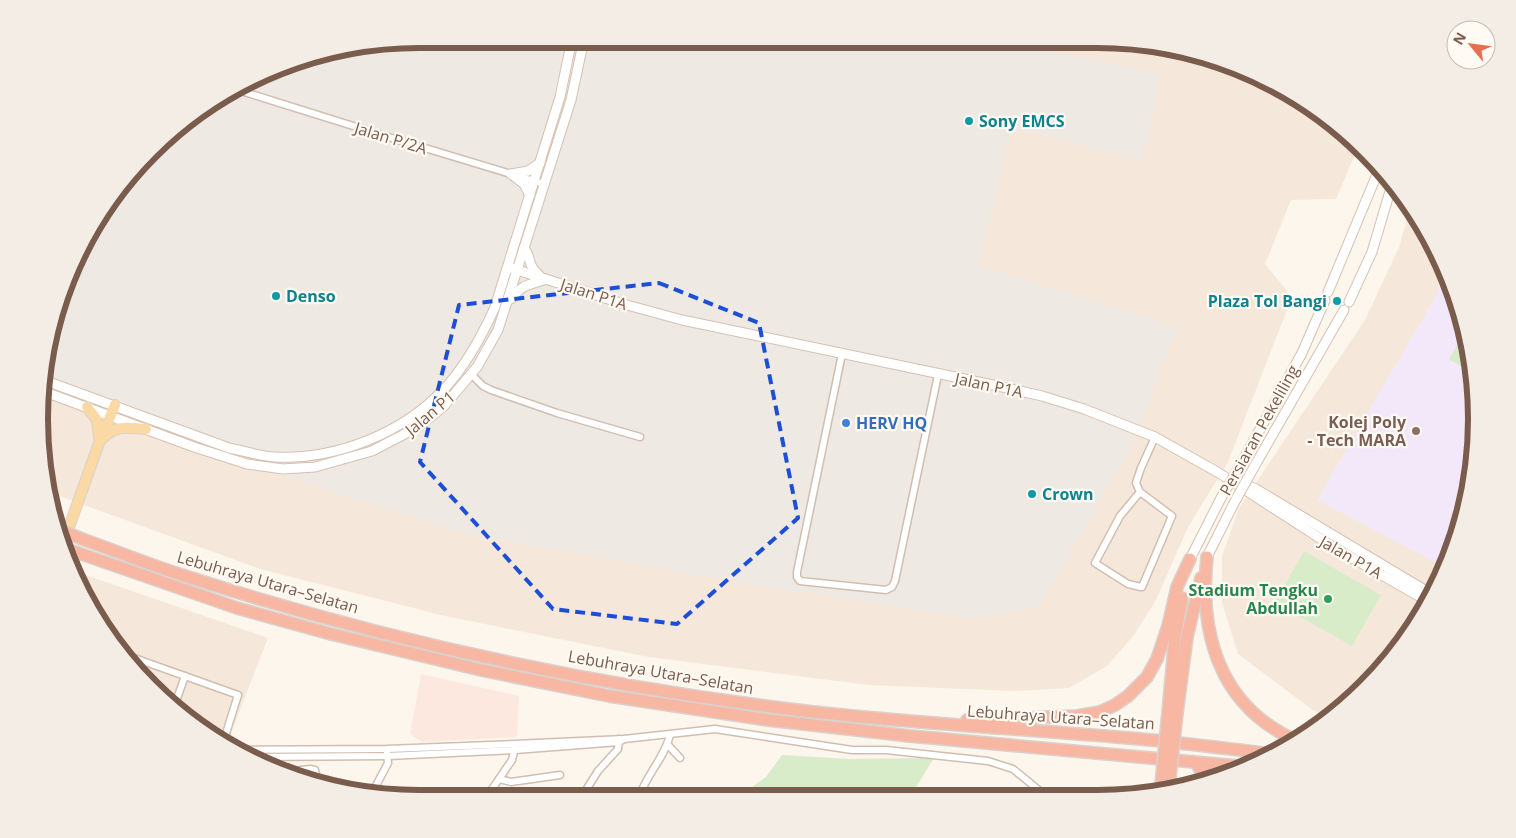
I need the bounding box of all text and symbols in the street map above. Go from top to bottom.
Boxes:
north arrow [1446,20,1496,70]
text: N [1448,29,1470,48]
place label: Sony EMCS [979,110,1065,132]
marker: Sony EMCS [963,115,975,127]
street label: Jalan P/2A [350,116,431,160]
street label: Jalan P1A [556,272,631,315]
place label: Denso [286,285,336,307]
marker: Denso [270,290,282,302]
place label: Plaza Tol Bangi [1208,290,1327,312]
marker: Plaza Tol Bangi [1331,295,1343,307]
street label: Persiaran Pekeliling [1214,361,1304,499]
street label: Jalan P1A [951,367,1026,403]
street label: Jalan P1 [399,386,460,442]
place label: Kolej Poly - Tech MARA [1307,411,1407,451]
place label: HERV HQ [856,412,927,434]
marker: HERV HQ [840,417,852,429]
marker: Kolej Poly - Tech MARA [1410,425,1422,437]
place label: Crown [1042,483,1094,505]
marker: Crown [1026,488,1038,500]
street label: Jalan P1A [1314,529,1387,584]
street label: Lebuhraya Utara–Selatan [175,546,361,618]
place label: Stadium Tengku Abdullah [1188,579,1318,619]
marker: Stadium Tengku Abdullah [1322,593,1334,605]
street label: Lebuhraya Utara–Selatan [567,645,755,699]
street label: Lebuhraya Utara–Selatan [966,699,1156,735]

